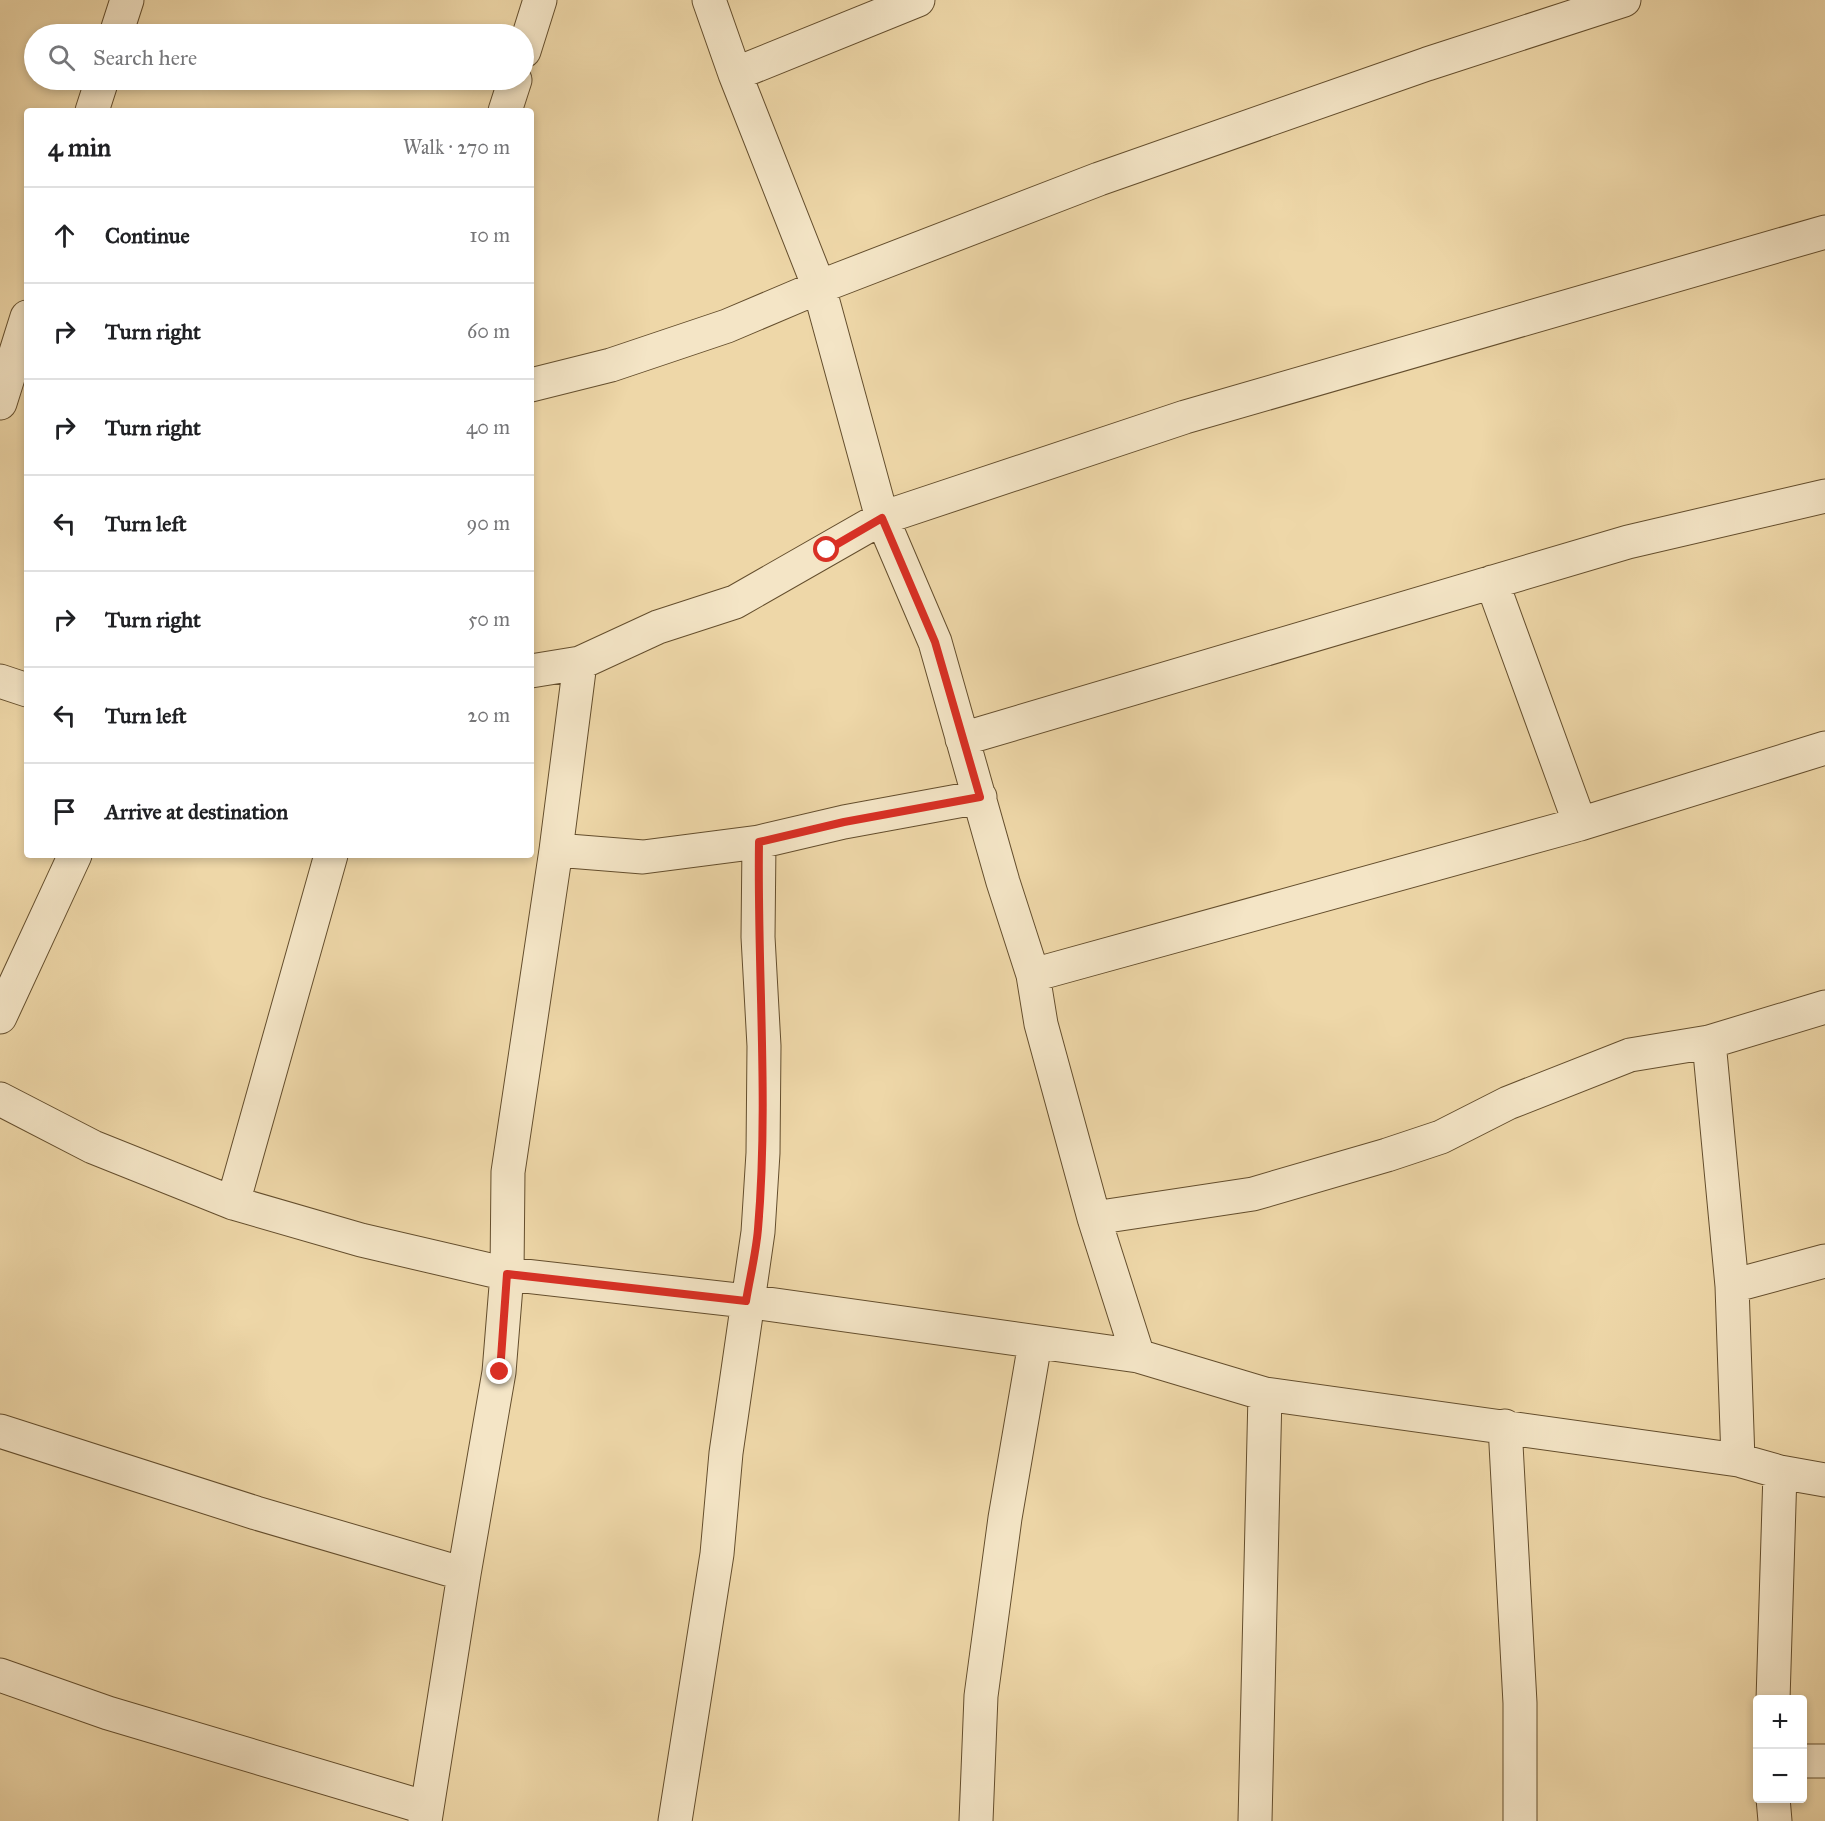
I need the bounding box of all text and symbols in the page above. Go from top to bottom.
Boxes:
search box [24,24,534,90]
icon: search [45,41,78,74]
text: Search here [93,44,197,71]
text: 4 min [48,131,111,163]
text: Walk · 270 m [403,135,510,159]
icon: ahead [48,219,81,252]
text: Continue [105,222,190,249]
text: 10 m [469,223,510,247]
icon: right [48,315,81,348]
text: Turn right [105,318,201,345]
text: 60 m [467,319,510,343]
icon: right [48,411,81,444]
text: Turn right [105,414,201,441]
text: 40 m [466,415,510,439]
icon: left [48,507,81,540]
text: Turn left [105,510,187,537]
text: 90 m [467,511,510,535]
route start [813,536,839,562]
icon: right [48,603,81,636]
text: Turn right [105,606,201,633]
text: 50 m [468,607,510,631]
icon: left [48,699,81,732]
text: Turn left [105,702,187,729]
text: 20 m [467,703,510,727]
icon: arrive [48,795,81,828]
text: Arrive at destination [105,798,288,825]
route end [486,1358,512,1384]
map controls [1753,1695,1807,1803]
button: + [1753,1695,1807,1749]
button: − [1753,1749,1807,1803]

